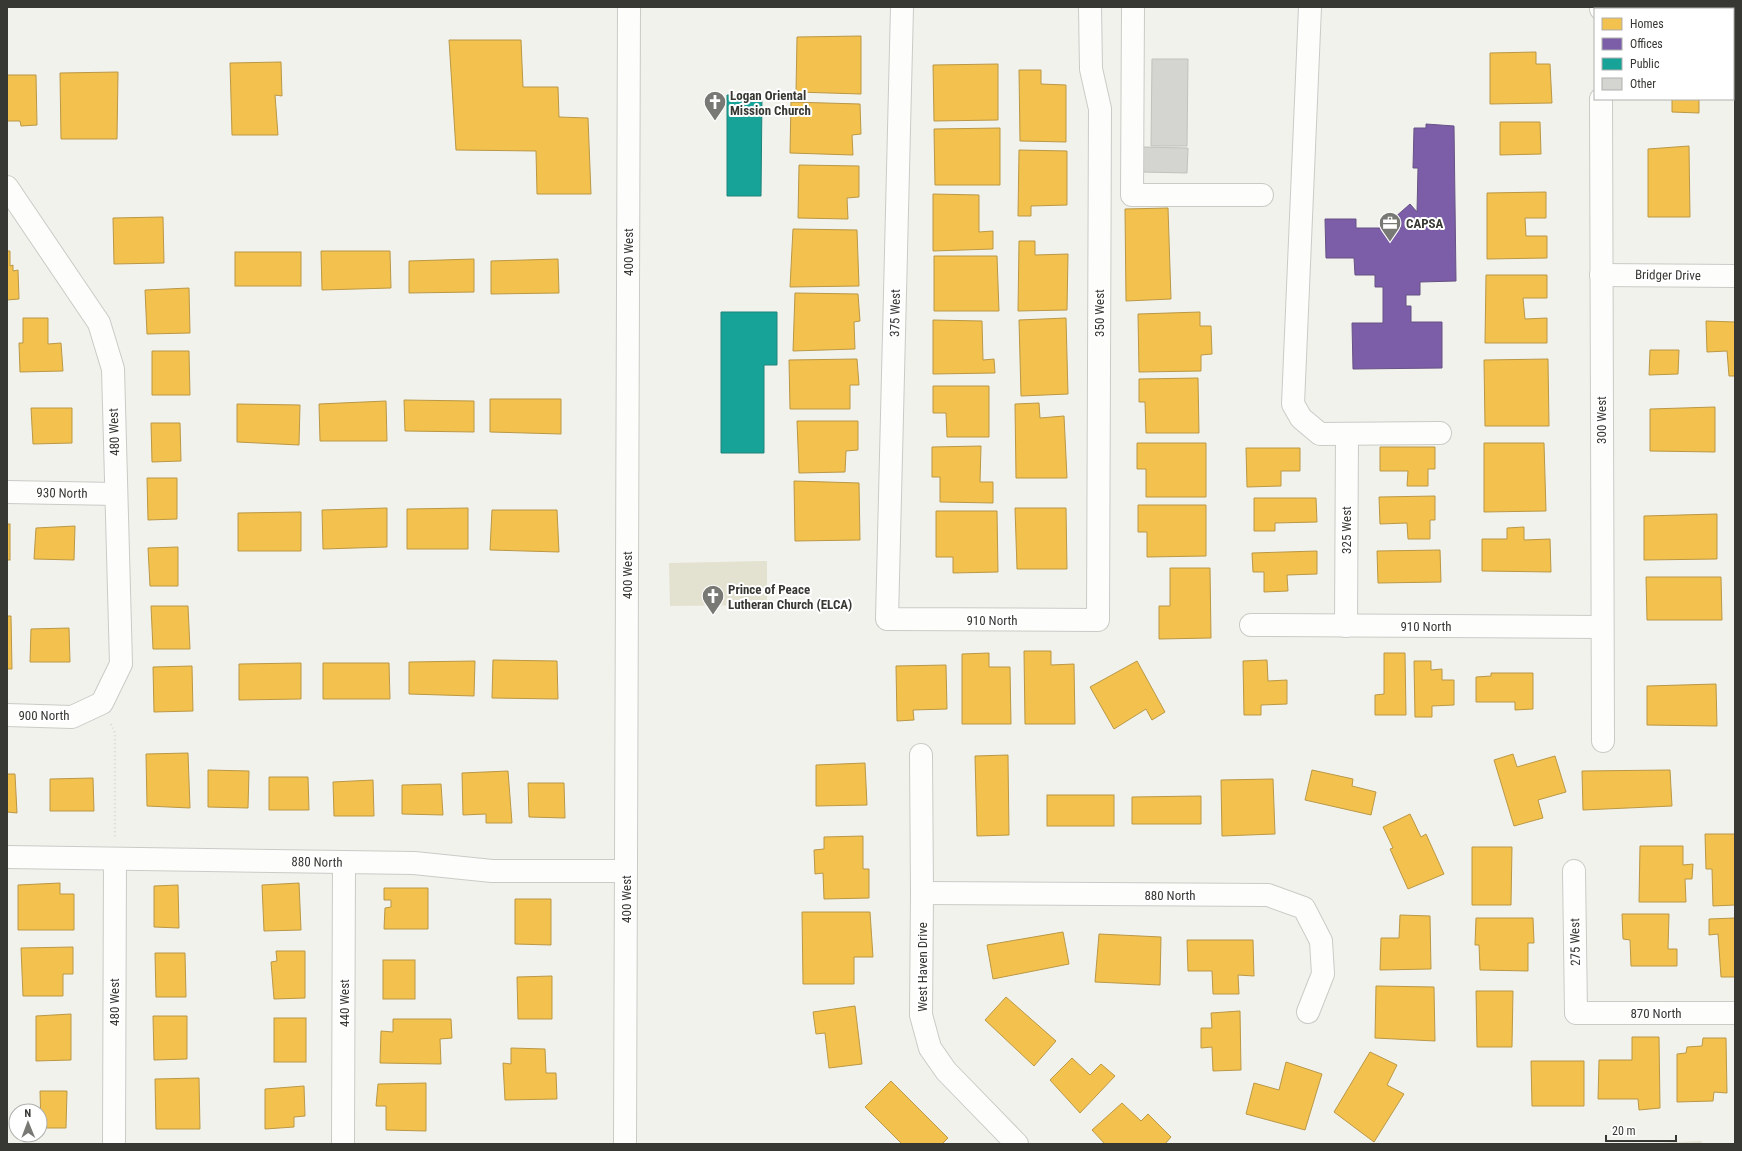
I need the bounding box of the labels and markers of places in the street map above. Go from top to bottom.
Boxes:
place label: Logan Oriental Mission Church [730,88,811,118]
church icon: Logan Oriental Mission Church [702,89,728,122]
office icon: CAPSA [1377,210,1403,243]
place label: CAPSA [1406,216,1444,231]
place label: Prince of Peace Lutheran Church (ELCA) [728,582,852,612]
church icon: Prince of Peace Lutheran Church (ELCA) [700,583,726,616]

